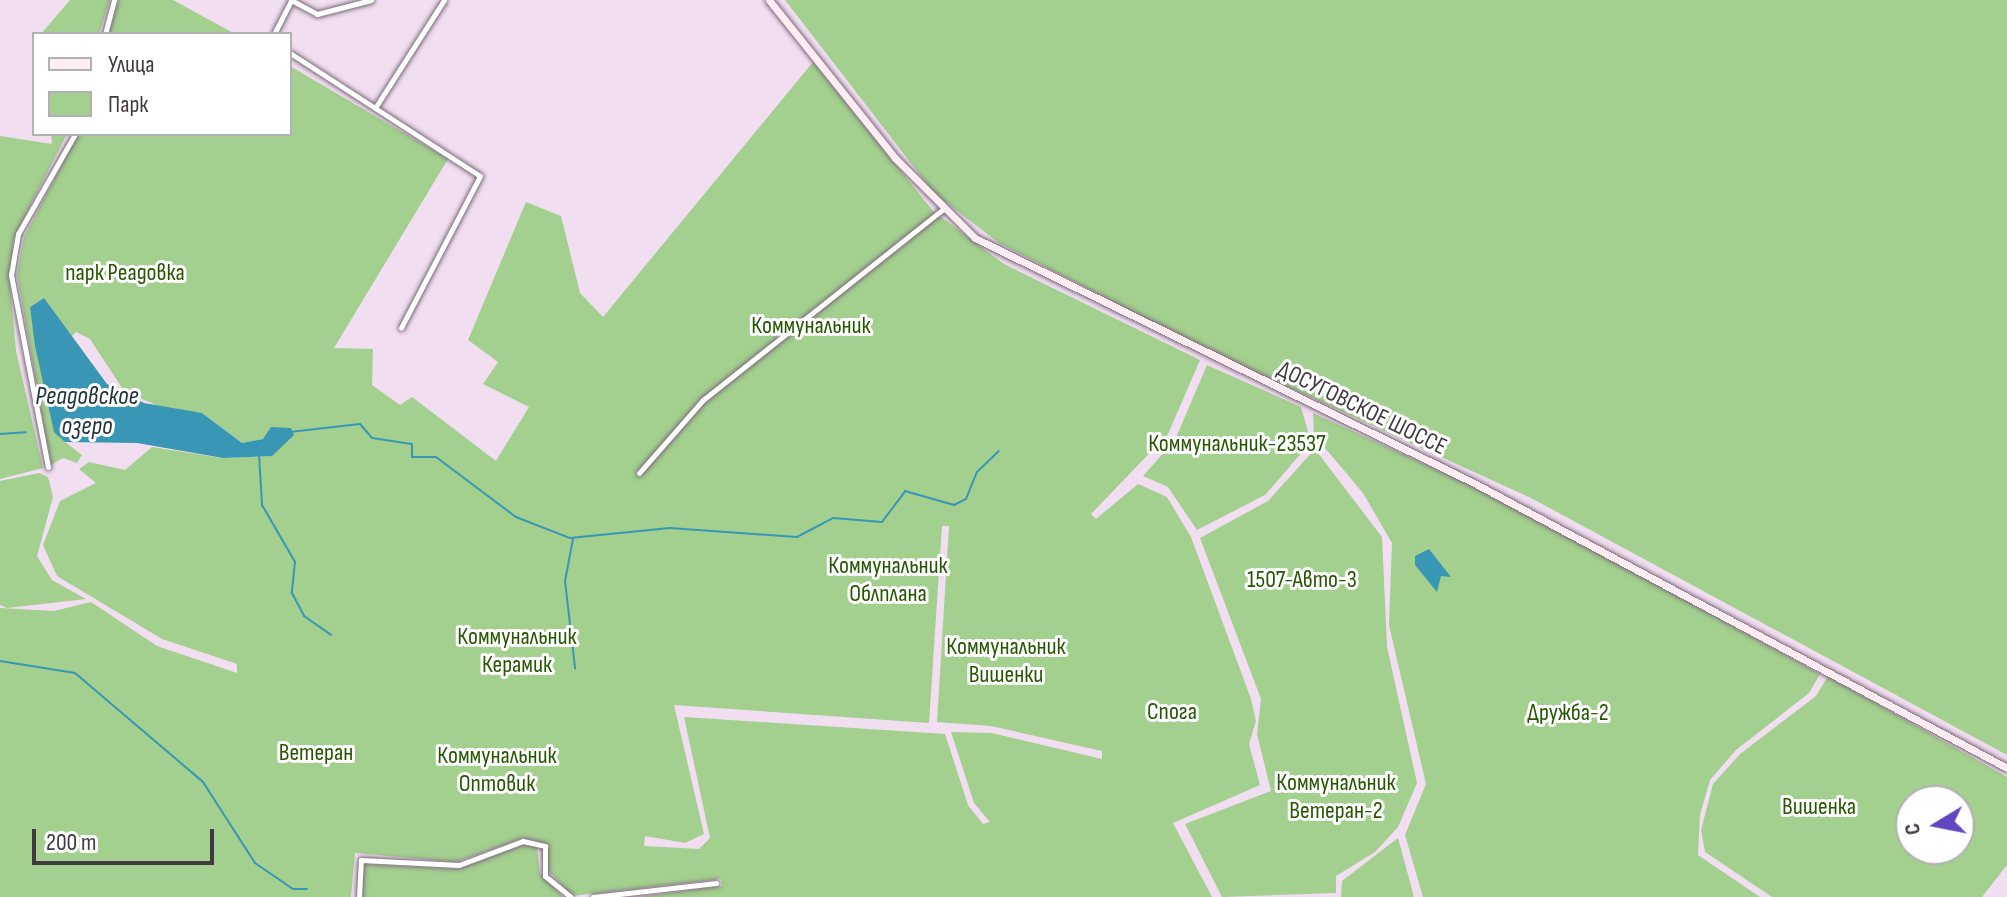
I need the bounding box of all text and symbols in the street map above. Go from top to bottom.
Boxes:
legend [32,32,292,136]
text: Улица [108,50,154,79]
text: Парк [108,90,148,119]
park label: парк Реадовка [65,259,185,287]
park label: Коммунальник [751,312,871,340]
street label: ДОСУГОВСКОЕ ШОССЕ [1273,355,1451,461]
water label: Реадовское озеро [35,381,139,442]
park label: Коммунальник-23537 [1148,430,1326,458]
park label: Коммунальник Облплана [828,552,948,608]
park label: 1507-Авто-3 [1247,566,1357,594]
park label: Коммунальник Керамик [457,623,577,679]
park label: Коммунальник Вишенки [946,633,1066,689]
park label: Спога [1147,698,1197,726]
park label: Дружба-2 [1527,699,1609,727]
park label: Ветеран [279,739,353,767]
park label: Коммунальник Оптовик [437,742,557,798]
park label: Коммунальник Ветеран-2 [1276,769,1396,825]
north arrow [1895,785,1975,865]
park label: Вишенка [1782,793,1856,821]
scale bar [36,813,218,863]
text: С [1899,821,1927,837]
text: 200 m [46,828,97,857]

